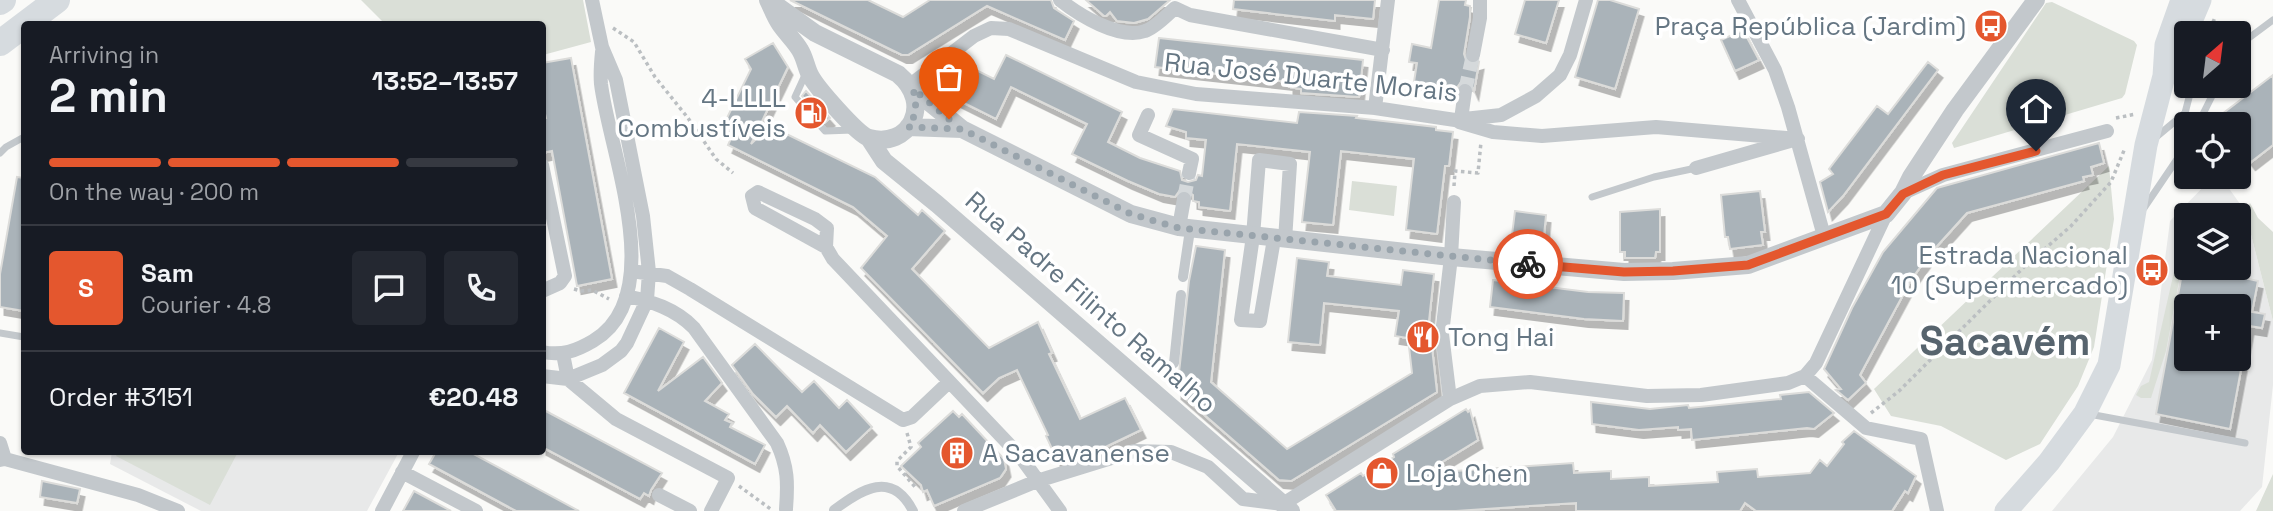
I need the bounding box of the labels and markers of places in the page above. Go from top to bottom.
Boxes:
bus stop icon: Praça República (Jardim) [1972,7,2010,45]
place label: Praça República (Jardim) [1655,9,1966,43]
pin [919,47,979,119]
pin [2006,79,2066,151]
place label: 4-LLLL Combustíveis [618,81,786,145]
fuel station icon: 4-LLLL Combustíveis [792,94,830,132]
place label: Estrada Nacional 10 (Supermercado) [1891,238,2128,302]
bus stop icon: Estrada Nacional 10 (Supermercado) [2133,251,2171,289]
restaurant icon: Tong Hai [1404,318,1442,356]
place label: Tong Hai [1448,320,1554,354]
building icon: A Sacavanense [938,434,976,472]
place label: A Sacavanense [982,436,1170,470]
shop icon: Loja Chen [1363,454,1401,492]
place label: Loja Chen [1406,456,1528,490]

